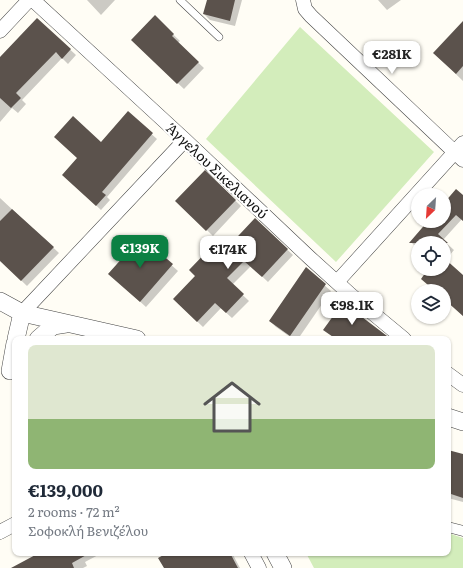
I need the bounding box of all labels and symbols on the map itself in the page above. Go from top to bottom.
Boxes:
pin: €281K [364,41,420,75]
street label: Άγγελου Σικελιανού [163,118,273,223]
north arrow [411,188,451,228]
pin: €139K [112,235,168,269]
pin: €174K [200,236,256,270]
pin: €98.1K [319,292,385,326]

